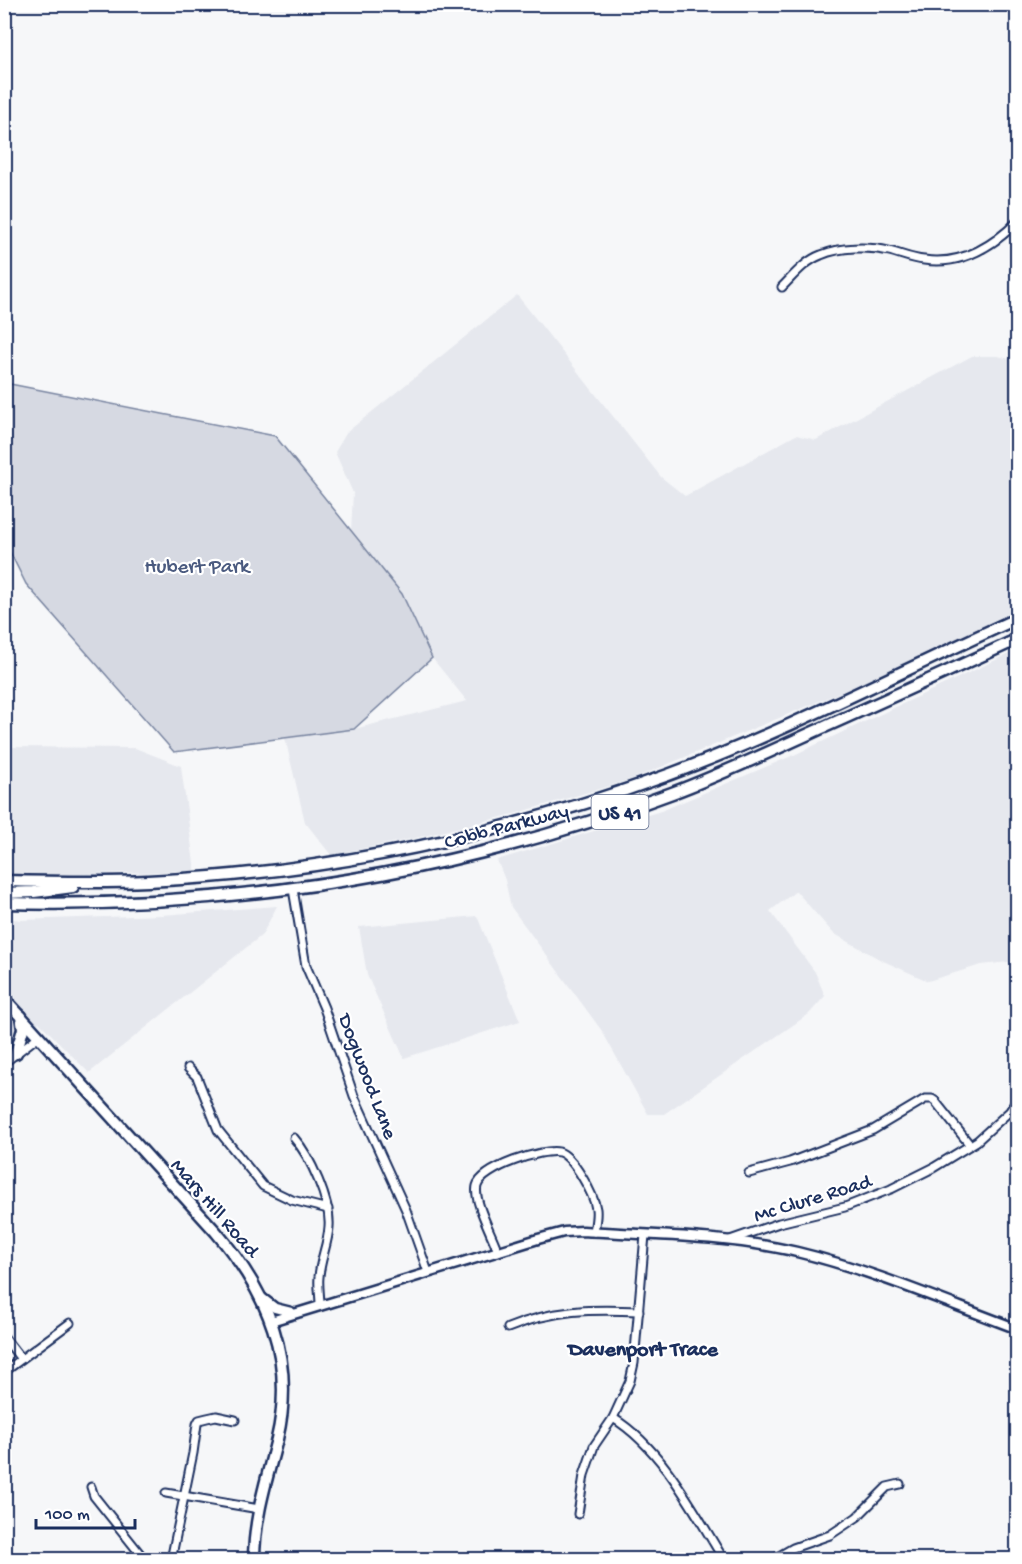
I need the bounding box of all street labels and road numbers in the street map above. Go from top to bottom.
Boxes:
road number: US 41 [592,795,648,829]
street label: Cobb Parkway [442,800,572,857]
street label: Dogwood Lane [330,1009,401,1144]
street label: Mars Hill Road [164,1155,264,1265]
street label: Mc Clure Road [751,1170,876,1230]

